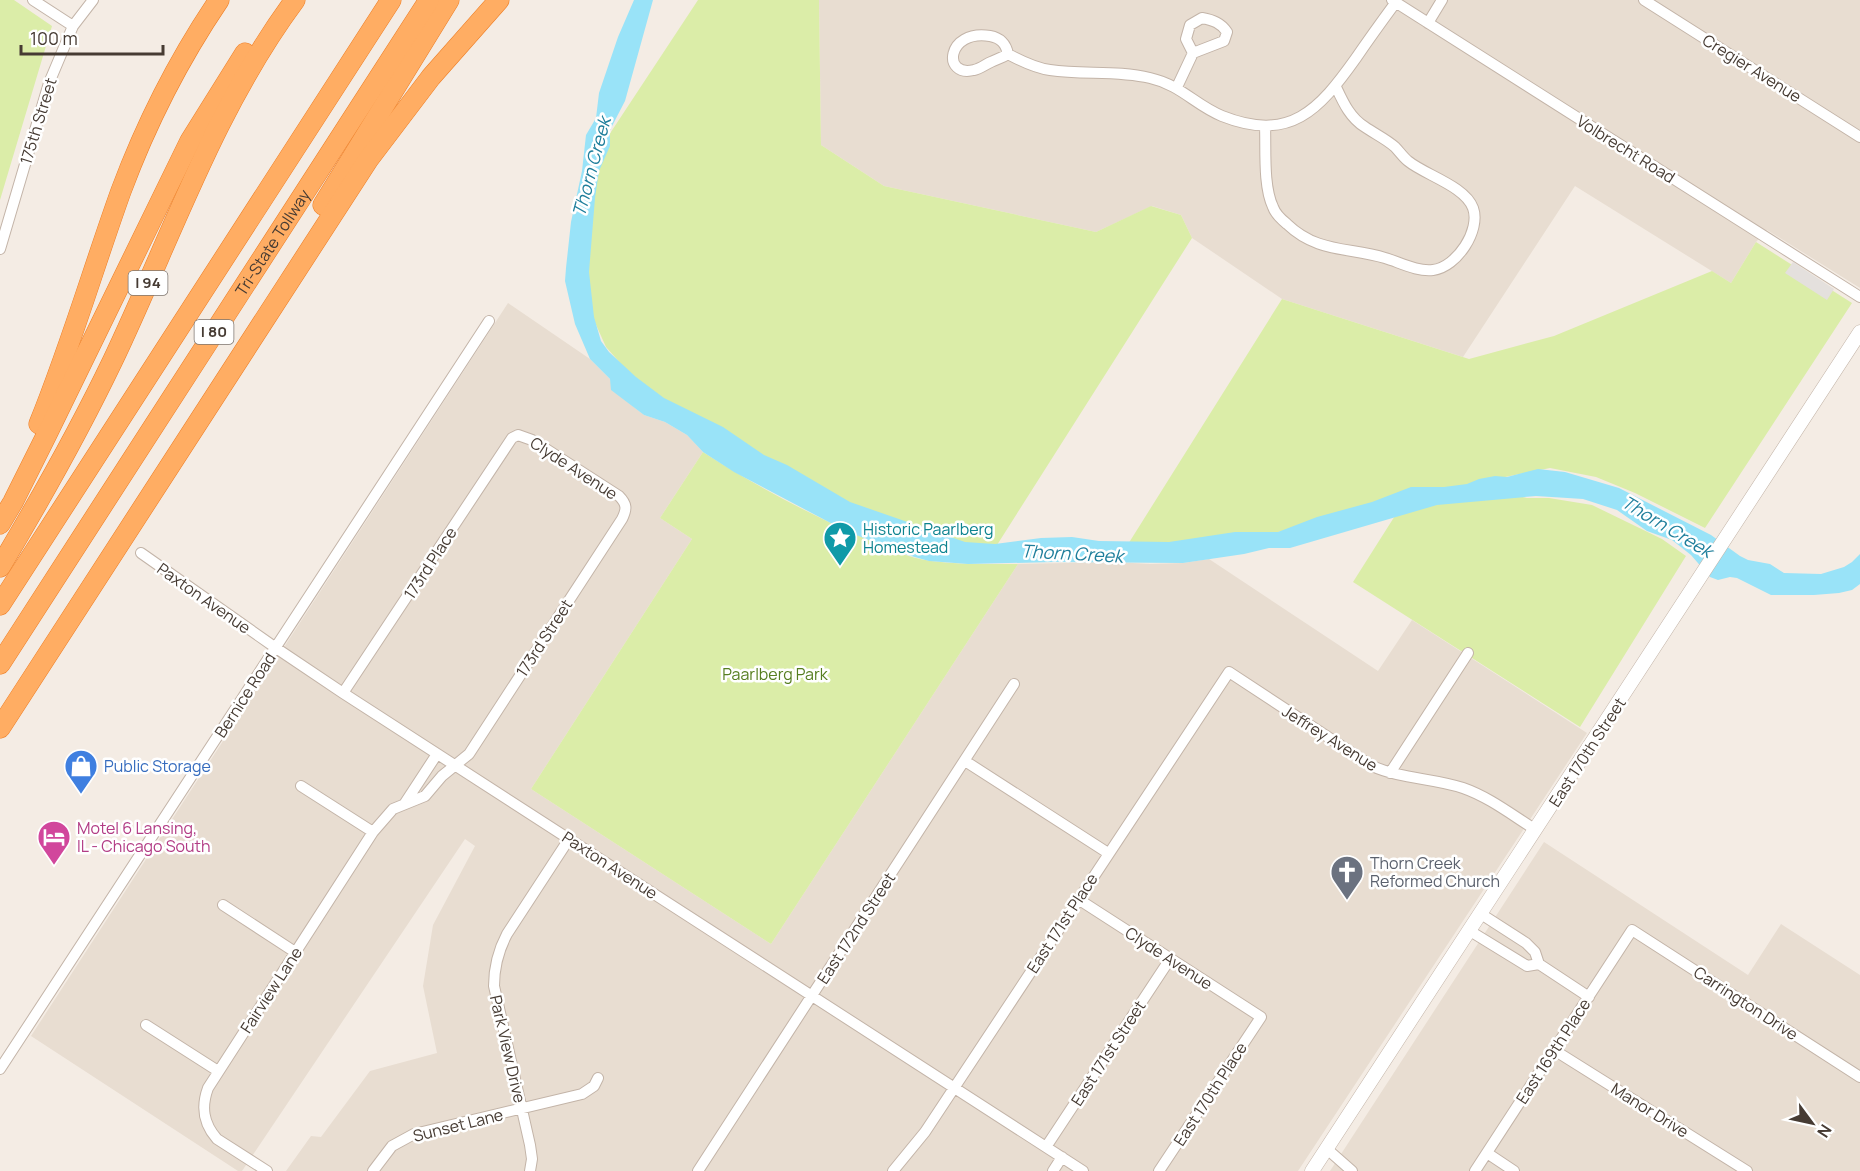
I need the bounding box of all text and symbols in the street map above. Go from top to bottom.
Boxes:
scale bar [21,18,164,56]
text: 100 m [30,26,78,50]
street label: Cregier Avenue [1698,29,1806,107]
street label: 175th Street [14,75,62,167]
street label: Volbrecht Road [1573,110,1679,188]
water label: Thorn Creek [566,111,617,219]
street label: Tri-State Tollway [230,184,315,300]
road number: I 94 [128,271,168,295]
road number: I 80 [194,320,234,344]
street label: Clyde Avenue [526,432,622,504]
water label: Thorn Creek [1618,490,1720,564]
place label: Historic Paarlberg Homestead [863,518,994,558]
place icon: Historic Paarlberg Homestead [822,520,858,567]
street label: 173rd Place [399,523,461,603]
water label: Thorn Creek [1020,538,1127,568]
street label: Paxton Avenue [153,558,255,638]
street label: 173rd Street [511,595,577,681]
street label: Bernice Road [209,648,281,742]
park label: Paarlberg Park [722,663,829,685]
street label: East 170th Street [1543,693,1631,811]
street label: Jeffrey Avenue [1278,700,1382,776]
shop icon: Public Storage [63,748,99,795]
place label: Public Storage [104,755,211,777]
place label: Motel 6 Lansing, IL - Chicago South [77,817,210,857]
hotel icon: Motel 6 Lansing, IL - Chicago South [36,819,72,866]
street label: Paxton Avenue [558,826,662,904]
place label: Thorn Creek Reformed Church [1370,852,1500,892]
church icon: Thorn Creek Reformed Church [1329,854,1365,901]
street label: East 172nd Street [812,868,900,988]
street label: East 171st Place [1022,869,1102,977]
street label: Clyde Avenue [1121,922,1217,994]
street label: Fairview Lane [235,943,307,1037]
street label: Carrington Drive [1690,961,1802,1045]
street label: Park View Drive [485,993,531,1105]
street label: East 169th Place [1511,994,1595,1108]
street label: East 171st Street [1066,996,1150,1110]
street label: East 170th Place [1168,1038,1252,1150]
street label: Manor Drive [1607,1077,1693,1143]
north arrow [1782,1093,1842,1153]
street label: Sunset Lane [411,1103,505,1147]
text: N [1812,1120,1837,1142]

